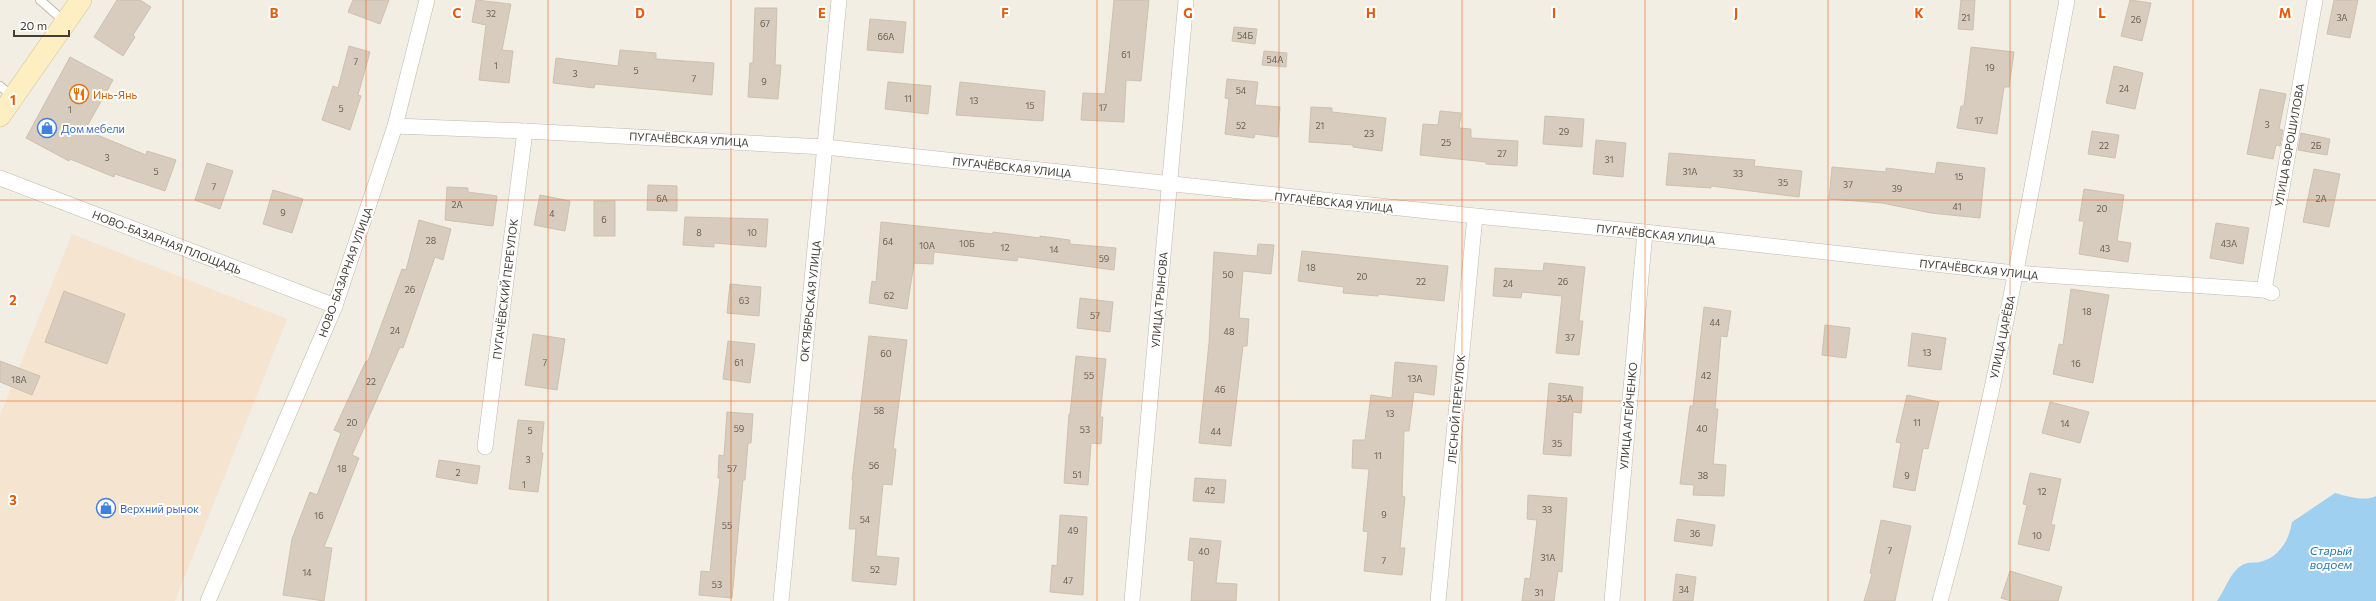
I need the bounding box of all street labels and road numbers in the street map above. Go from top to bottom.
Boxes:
street label: УЛИЦА ВОРОШИЛОВА [2272,82,2306,208]
street label: ПУГАЧЁВСКАЯ УЛИЦА [629,128,750,149]
street label: ПУГАЧЁВСКАЯ УЛИЦА [952,153,1073,180]
street label: ПУГАЧЁВСКАЯ УЛИЦА [1274,188,1395,215]
street label: НОВО-БАЗАРНАЯ УЛИЦА [315,205,375,339]
street label: НОВО-БАЗАРНАЯ ПЛОЩАДЬ [91,207,244,277]
street label: ПУГАЧЁВСКИЙ ПЕРЕУЛОК [489,217,520,360]
street label: ПУГАЧЁВСКАЯ УЛИЦА [1596,220,1717,247]
street label: ОКТЯБРЬСКАЯ УЛИЦА [797,239,823,363]
street label: УЛИЦА ТРЫНОВА [1148,251,1170,349]
street label: ПУГАЧЁВСКАЯ УЛИЦА [1919,255,2040,282]
street label: УЛИЦА ЦАРЁВА [1986,293,2017,380]
street label: ЛЕСНОЙ ПЕРЕУЛОК [1444,353,1467,464]
street label: УЛИЦА АГЕЙЧЕНКО [1616,362,1639,470]

